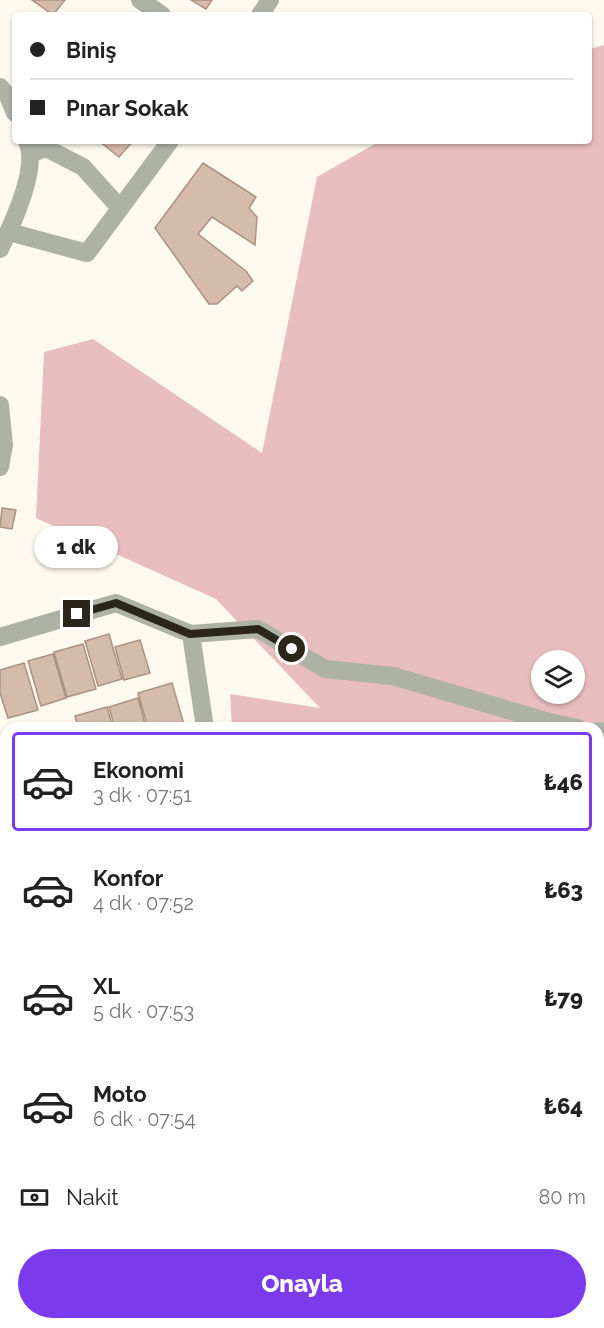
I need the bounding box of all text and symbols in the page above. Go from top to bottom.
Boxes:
text: Biniş [66,37,116,63]
text: Pınar Sokak [66,95,188,121]
callout: 1 dk [35,527,119,569]
text: 1 dk [56,535,96,559]
route end [63,600,90,627]
route start [278,635,305,662]
map controls [531,650,585,704]
button: layers [531,650,585,704]
icon: car [21,755,75,809]
text: Ekonomi [93,757,184,783]
text: ₺46 [544,769,583,795]
text: 3 dk · 07:51 [93,783,192,807]
icon: car [21,863,75,917]
text: Konfor [93,865,163,891]
text: ₺63 [544,877,583,903]
text: 4 dk · 07:52 [93,891,194,915]
icon: car [21,971,75,1025]
text: XL [93,973,120,999]
text: ₺79 [544,985,583,1011]
text: 5 dk · 07:53 [93,999,194,1023]
icon: car [21,1079,75,1133]
text: Moto [93,1081,147,1107]
text: ₺64 [544,1093,583,1119]
text: 6 dk · 07:54 [93,1107,196,1131]
icon: cash [18,1181,51,1214]
text: Nakit [66,1184,119,1210]
text: 80 m [538,1185,586,1209]
button: Onayla [18,1249,586,1318]

